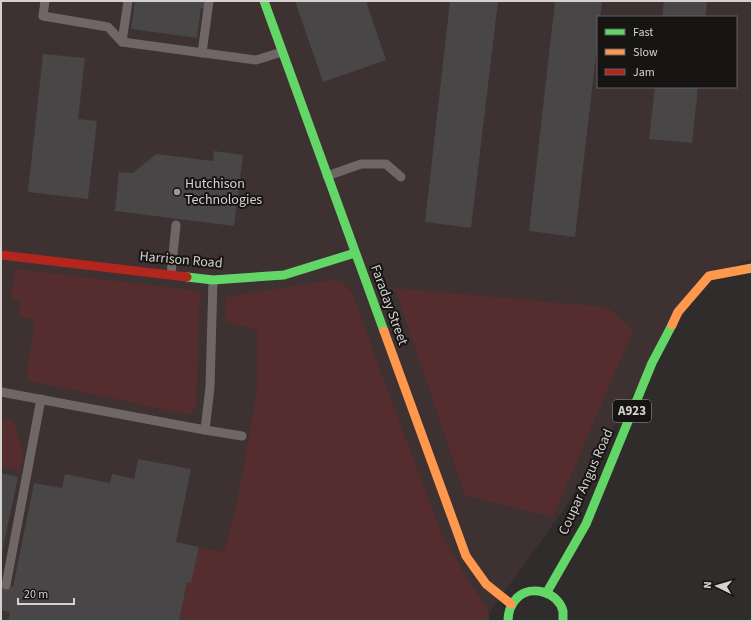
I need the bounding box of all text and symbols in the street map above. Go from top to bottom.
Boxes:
legend [597,16,737,88]
text: Fast [633,24,653,41]
text: Slow [633,44,658,61]
text: Jam [633,64,655,81]
place label: Hutchison Technologies [185,174,262,210]
marker: Hutchison Technologies [172,187,182,197]
street label: Harrison Road [139,246,223,274]
street label: Faraday Street [365,262,413,348]
road number: A923 [613,400,651,422]
street label: Coupar Angus Road [554,426,618,538]
north arrow [697,566,737,606]
scale bar [18,580,74,606]
text: N [700,581,715,589]
text: 20 m [24,586,48,603]

